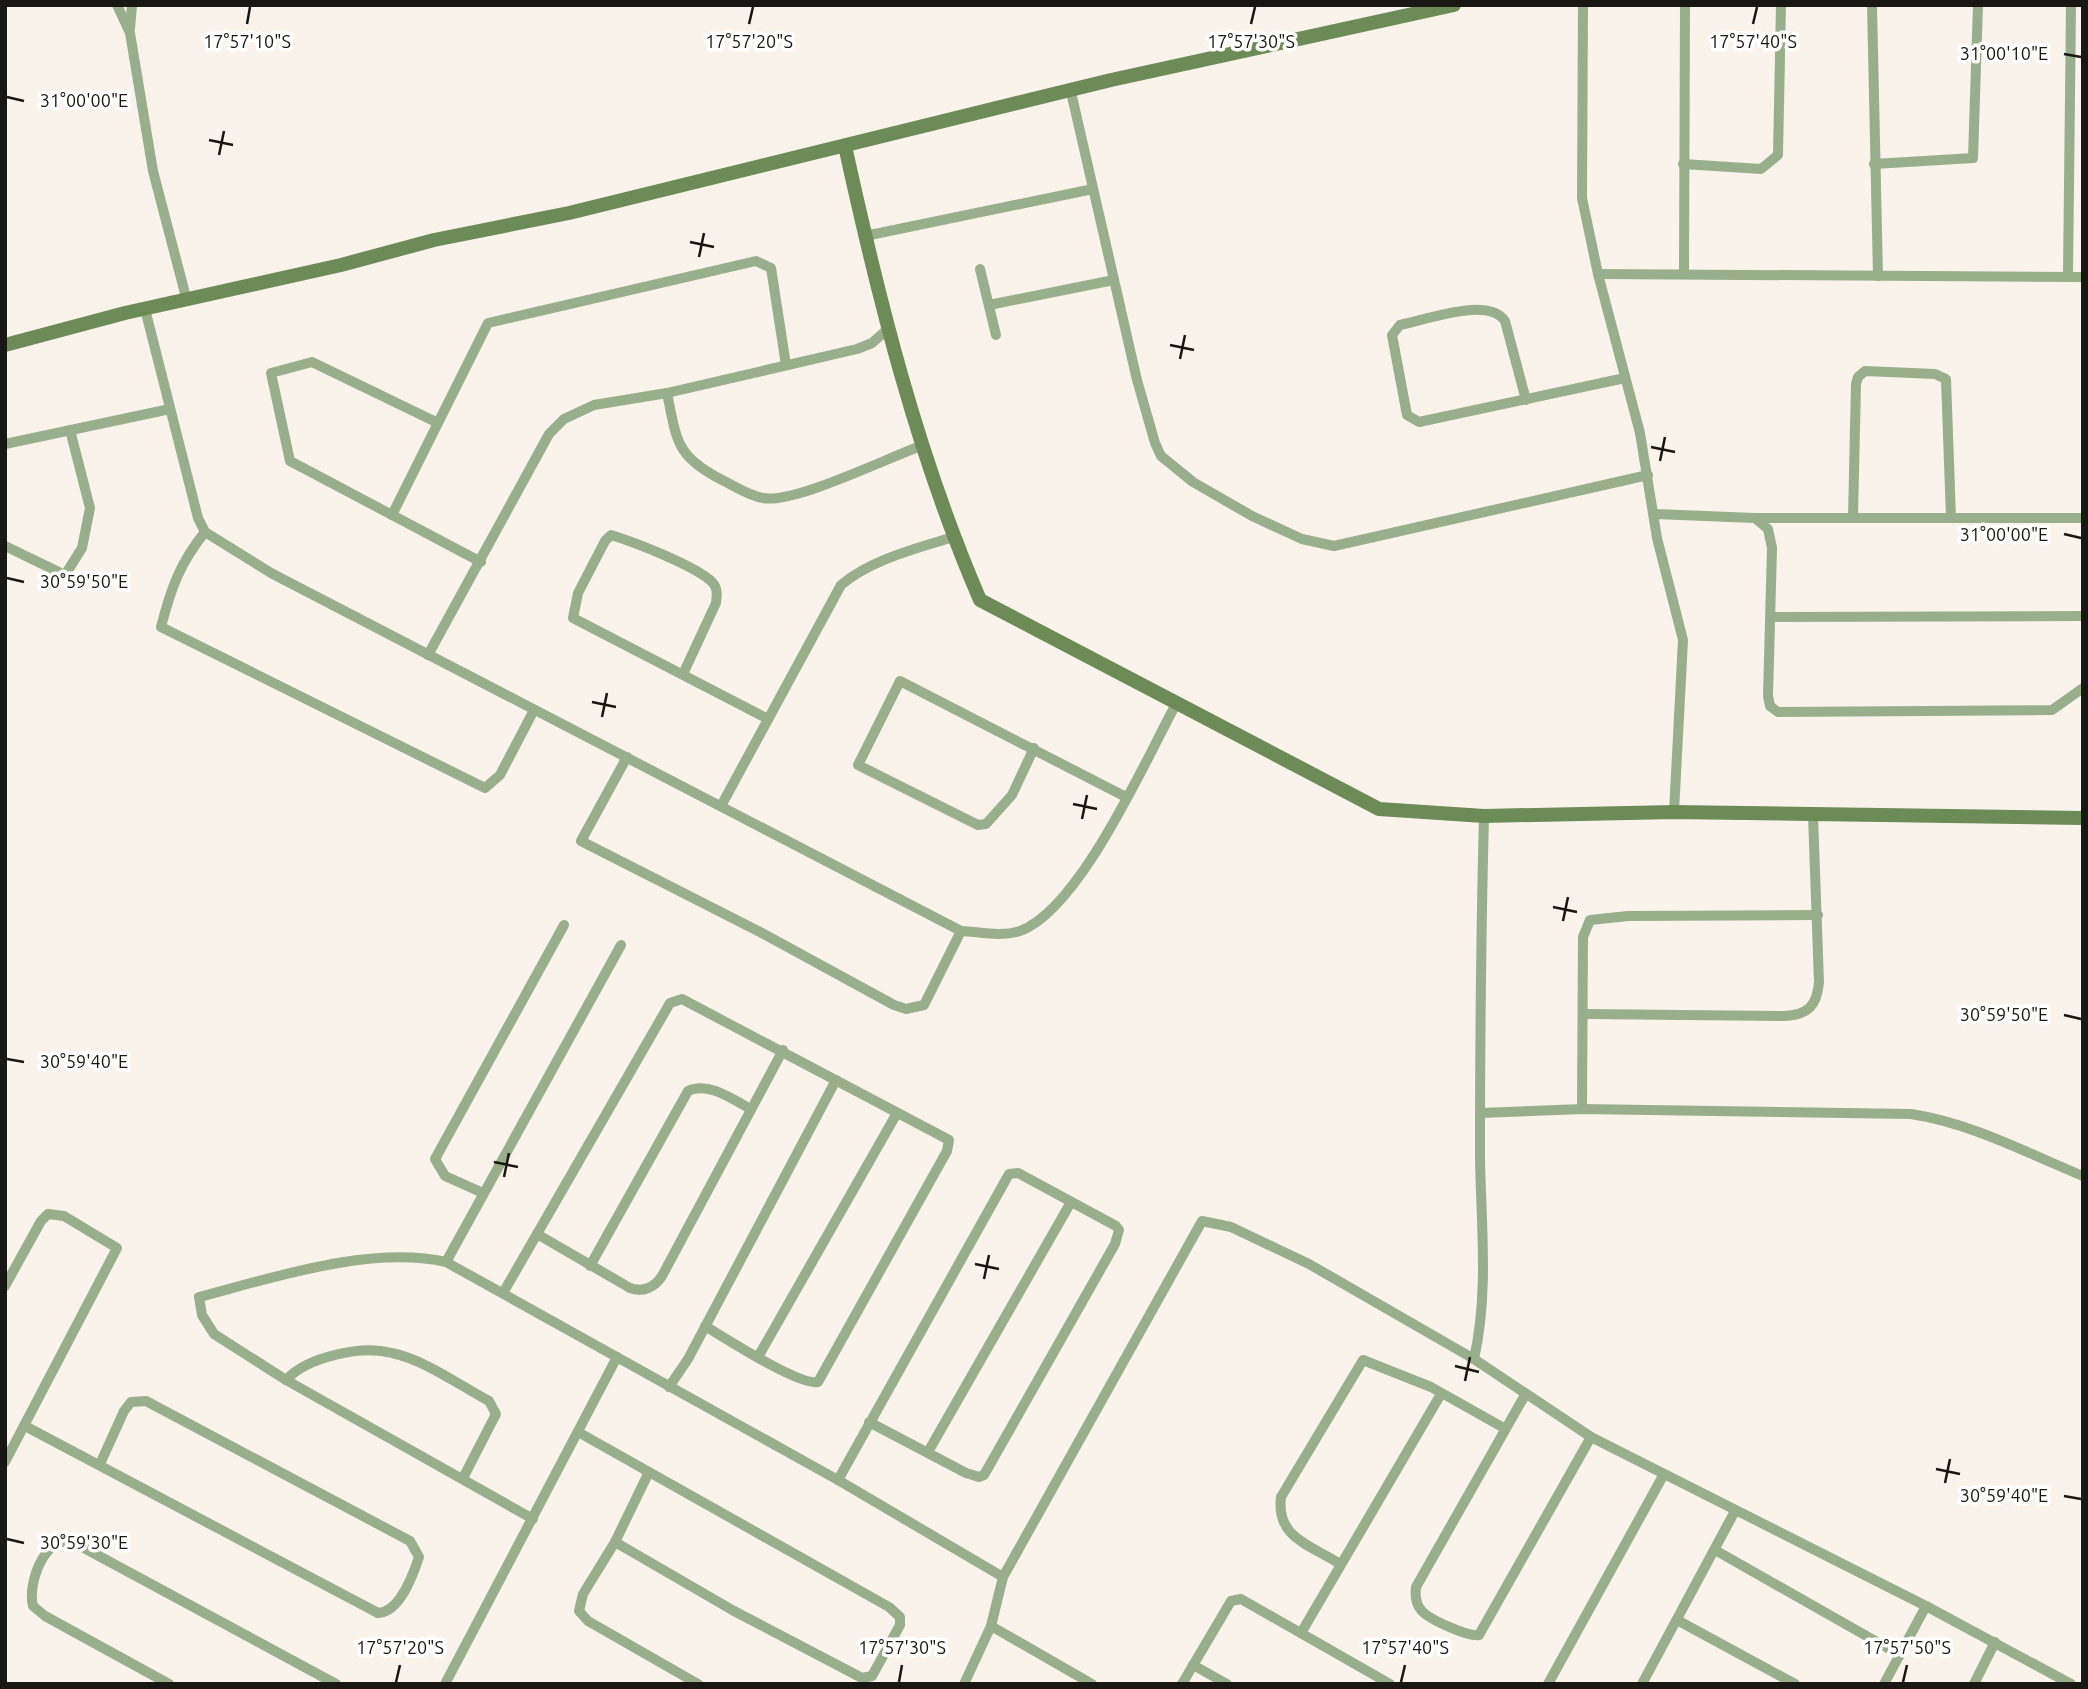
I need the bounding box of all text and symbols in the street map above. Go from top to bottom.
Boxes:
text: 17°57'10"S [203,31,291,51]
text: 17°57'20"S [705,31,793,51]
text: 17°57'30"S [1207,31,1295,51]
text: 17°57'40"S [1709,31,1797,51]
text: 31°00'10"E [1960,43,2048,63]
text: 31°00'00"E [40,90,128,110]
text: 31°00'00"E [1960,524,2048,544]
text: 30°59'50"E [40,571,128,591]
text: 30°59'50"E [1960,1004,2048,1024]
text: 30°59'40"E [40,1051,128,1071]
text: 30°59'40"E [1960,1485,2048,1505]
text: 30°59'30"E [40,1532,128,1552]
text: 17°57'20"S [356,1637,444,1657]
text: 17°57'30"S [858,1637,946,1657]
text: 17°57'40"S [1361,1637,1449,1657]
text: 17°57'50"S [1863,1637,1951,1657]

